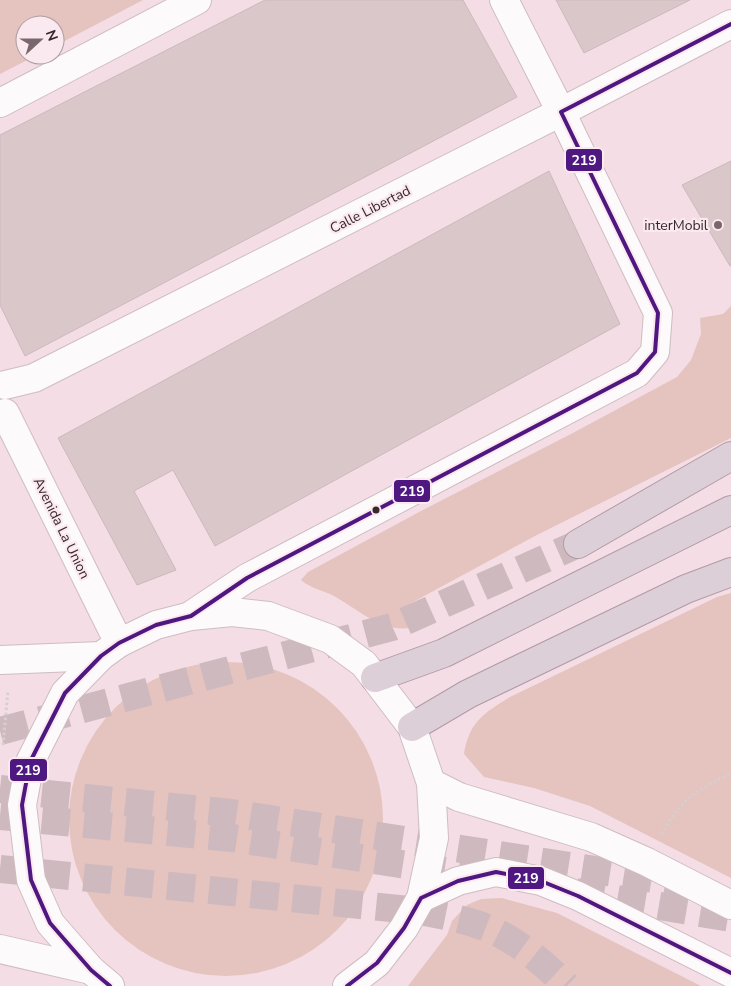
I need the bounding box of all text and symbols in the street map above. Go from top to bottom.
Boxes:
north arrow [15,15,65,65]
text: N [41,27,62,44]
line badge: 219 [565,148,603,172]
text: 219 [571,151,597,170]
street label: Calle Libertad [327,181,414,238]
place label: interMobil [644,216,709,235]
marker: interMobil [712,219,724,231]
street label: Avenida La Union [29,474,94,582]
line badge: 219 [393,479,431,503]
text: 219 [399,482,425,501]
unlabelled marker [371,505,381,515]
line badge: 219 [9,758,48,782]
text: 219 [15,761,41,780]
line badge: 219 [507,866,545,890]
text: 219 [513,869,539,888]

